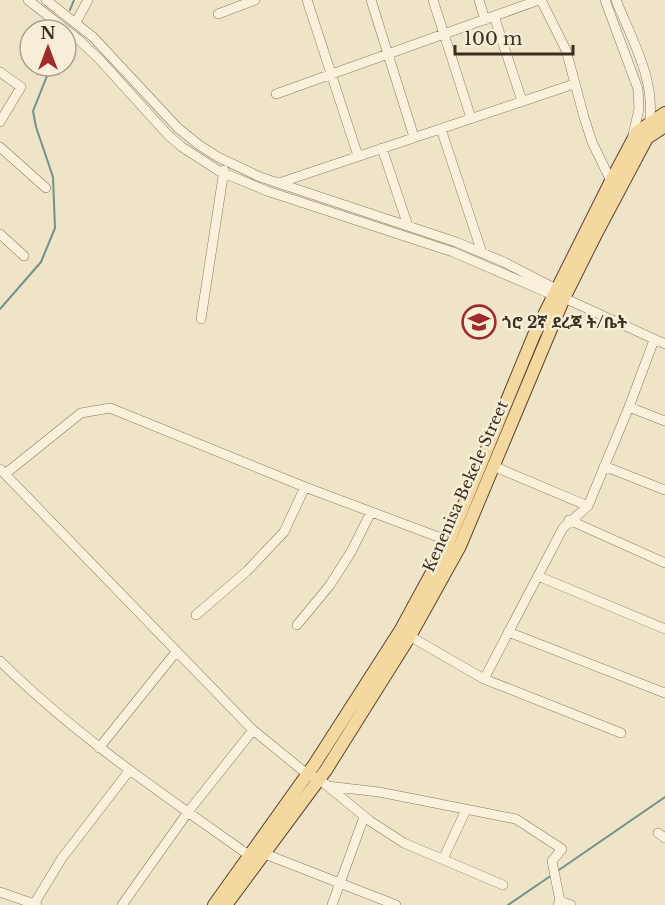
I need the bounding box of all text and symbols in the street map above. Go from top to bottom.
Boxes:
north arrow [18,18,78,78]
scale bar [455,18,574,56]
text: N [40,23,56,43]
text: 100 m [464,28,522,50]
school or university icon: ጎሮ 2ኛ ደረጃ ት/ቤት [461,304,497,340]
place label: ጎሮ 2ኛ ደረጃ ት/ቤት [502,312,627,332]
street label: Kenenisa Bekele Street [418,397,512,575]

